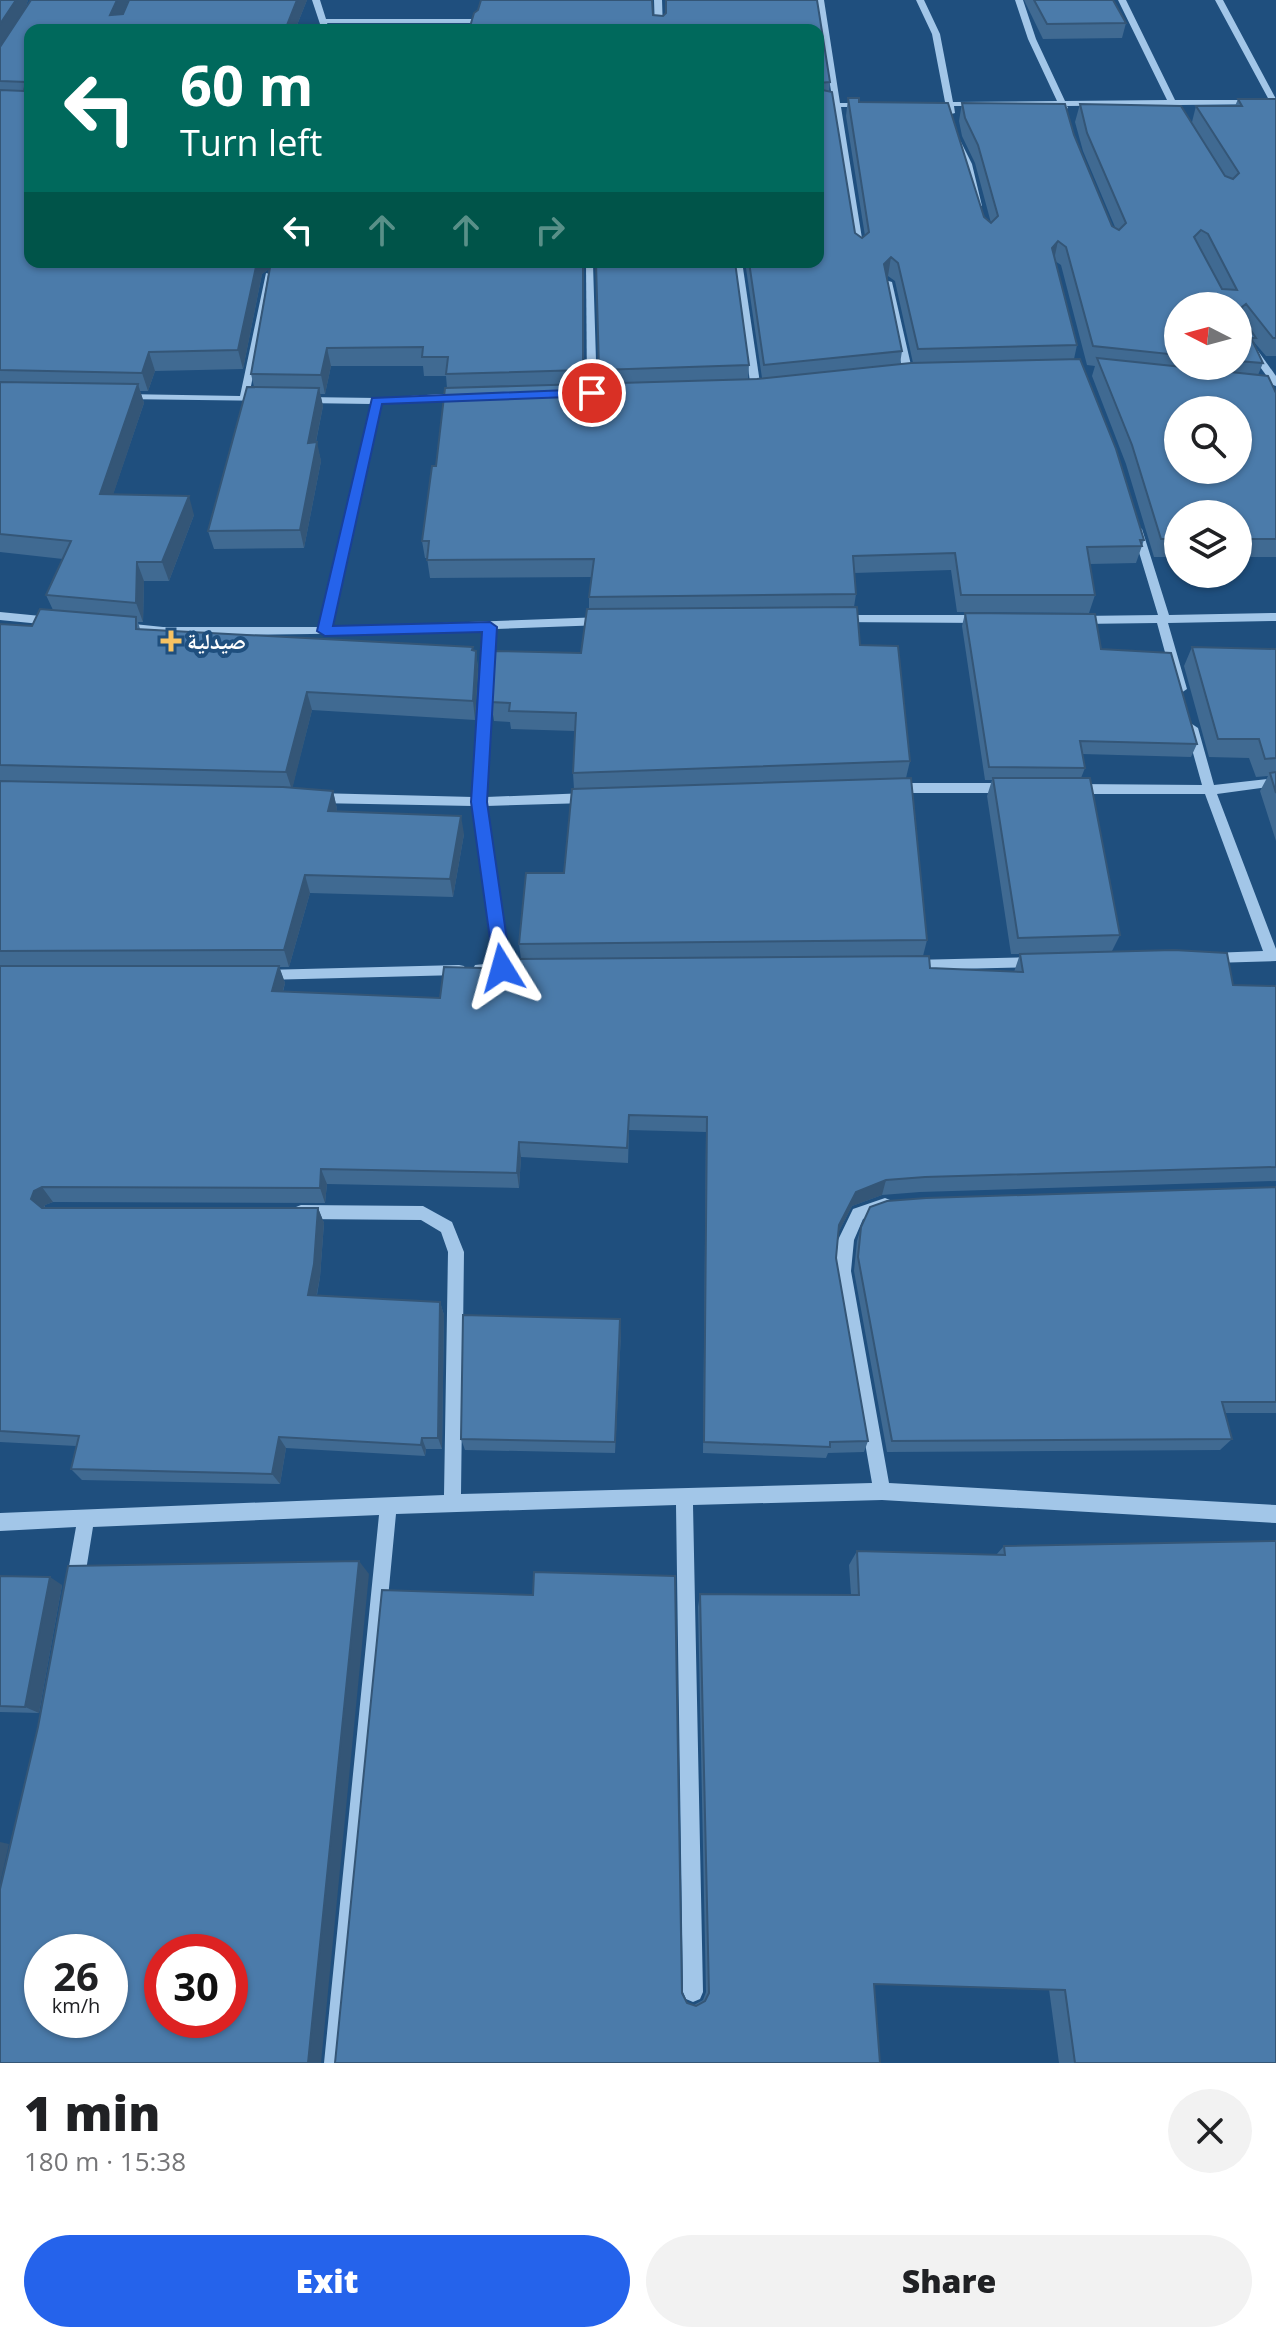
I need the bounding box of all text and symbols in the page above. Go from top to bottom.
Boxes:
text: 60 m [180,46,314,122]
icon: left [48,56,152,160]
text: Turn left [180,118,322,167]
icon: left [276,208,320,252]
icon: ahead [360,208,404,252]
icon: ahead [444,208,488,252]
icon: right [528,208,572,252]
north arrow [1164,292,1252,380]
map controls [1164,292,1252,588]
pin [558,359,626,427]
icon: arrive [570,371,614,415]
button: search [1164,396,1252,484]
button: layers [1164,500,1252,588]
place label: صيدلية [187,625,246,655]
marker: صيدلية [162,632,180,650]
position arrow [460,926,544,1010]
speed limit sign: 30 [144,1934,248,2038]
text: 26 [53,1948,99,2003]
text: km/h [52,1992,100,2019]
text: 1 min [24,2080,160,2145]
button: close [1168,2089,1252,2173]
text: 180 m · 15:38 [24,2143,186,2179]
button: Exit [24,2235,630,2327]
button: Share [646,2235,1252,2327]

